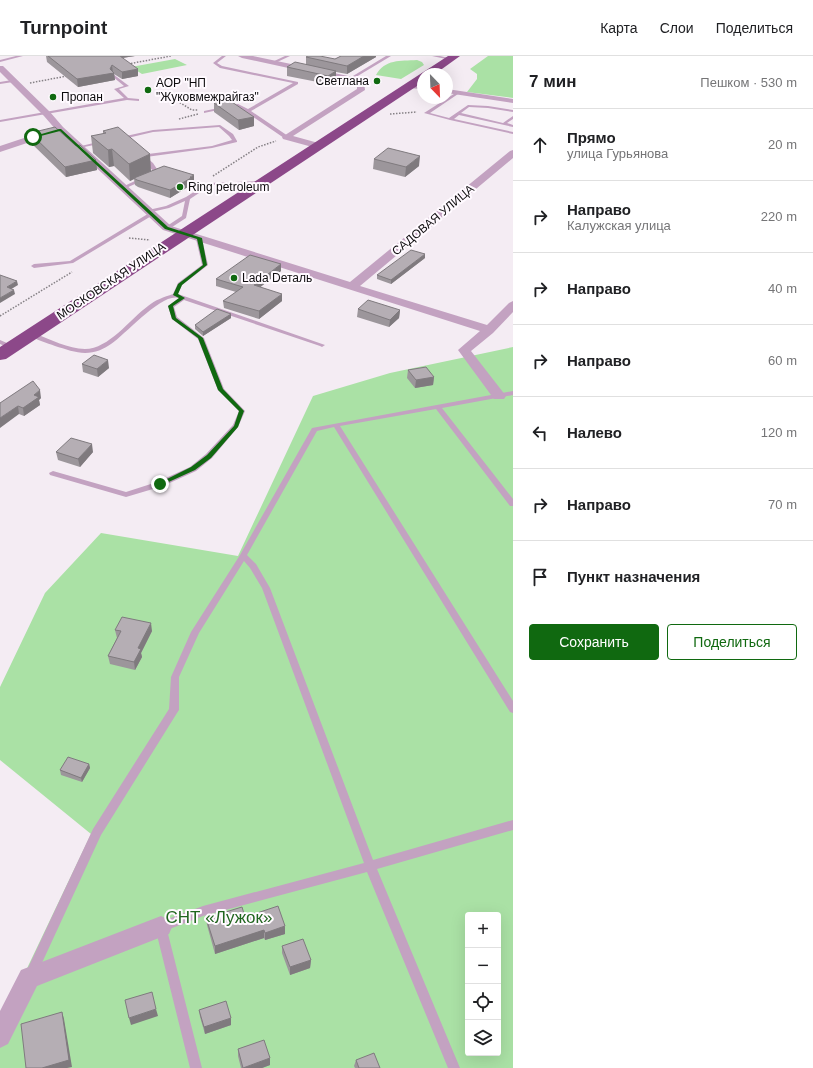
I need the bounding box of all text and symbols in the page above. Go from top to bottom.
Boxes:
text: Turnpoint [20,17,107,38]
text: Карта [600,20,638,36]
text: Слои [660,20,694,36]
text: Поделиться [716,20,793,36]
north arrow [417,68,453,104]
text: 7 мин [529,72,576,91]
place label: Светлана [316,74,369,88]
text: Пешком · 530 m [700,75,797,90]
place label: АОР "НП "Жуковмежрайгаз" [156,76,259,104]
marker: Светлана [372,76,382,86]
marker: АОР "НП "Жуковмежрайгаз" [143,85,153,95]
place label: Пропан [61,90,103,104]
marker: Пропан [48,92,58,102]
route start [24,128,42,146]
text: Прямо [567,129,616,146]
icon: ahead [529,134,551,156]
text: 20 m [768,137,797,152]
text: улица Гурьянова [567,146,668,161]
place label: Ring petroleum [188,180,269,194]
marker: Ring petroleum [175,182,185,192]
street label: САДОВАЯ УЛИЦА [389,182,477,258]
text: Направо [567,201,631,218]
icon: right [529,206,551,228]
text: 220 m [761,209,797,224]
text: Калужская улица [567,218,671,233]
street label: МОСКОВСКАЯ УЛИЦА [54,239,168,323]
place label: Lada Dеталь [242,271,312,285]
marker: Lada Dеталь [229,273,239,283]
icon: right [529,278,551,300]
text: Направо [567,280,631,297]
text: 40 m [768,281,797,296]
icon: right [529,350,551,372]
text: Направо [567,352,631,369]
text: 60 m [768,353,797,368]
icon: left [529,422,551,444]
text: Налево [567,424,622,441]
text: 120 m [761,425,797,440]
route end [151,475,169,493]
icon: right [529,494,551,516]
text: Направо [567,496,631,513]
text: 70 m [768,497,797,512]
icon: arrive [529,566,551,588]
text: Пункт назначения [567,568,700,585]
button: Сохранить [529,624,659,660]
button: Поделиться [667,624,797,660]
park label: СНТ «Лужок» [166,908,272,927]
map controls [465,912,501,1056]
button: + [465,912,501,948]
button: − [465,948,501,984]
button: locate [465,984,501,1020]
button: layers [465,1020,501,1056]

